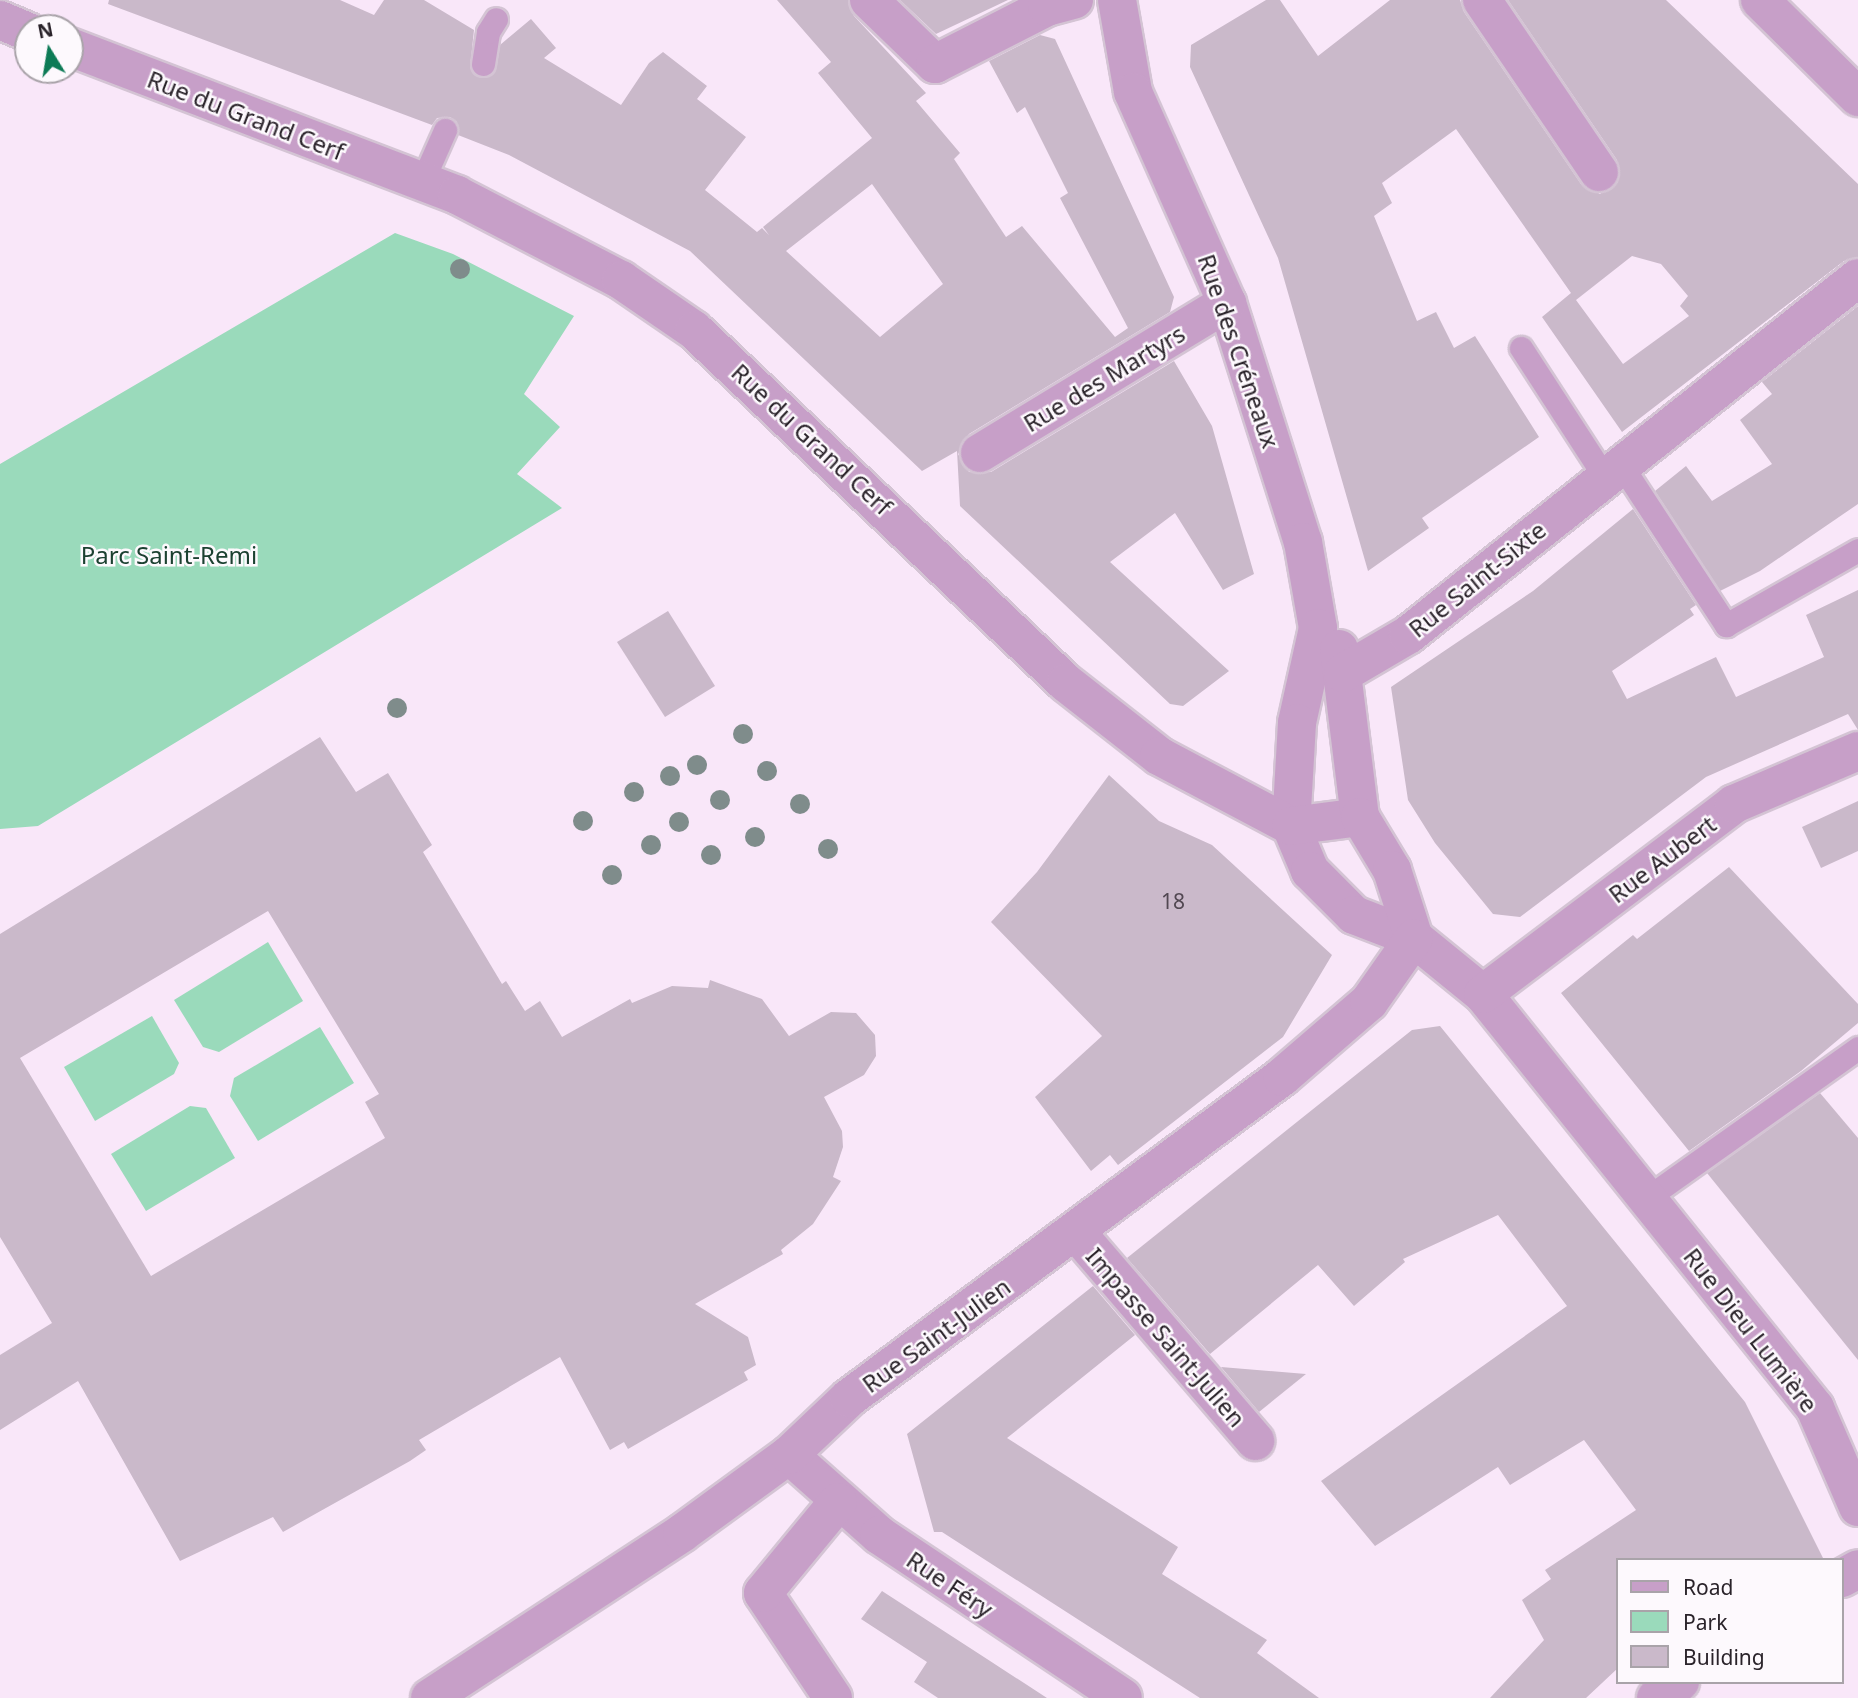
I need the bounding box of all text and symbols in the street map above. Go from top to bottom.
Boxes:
north arrow [14,14,84,84]
text: N [35,16,55,45]
street label: Rue du Grand Cerf [144,64,348,166]
street label: Rue des Créneaux [1192,250,1286,452]
street label: Rue des Martyrs [1018,319,1190,437]
street label: Rue du Grand Cerf [726,357,898,521]
street label: Rue Saint-Sixte [1403,515,1551,643]
park label: Parc Saint-Remi [81,541,257,569]
street label: Rue Aubert [1603,809,1721,909]
house number: 18 [1161,888,1185,914]
street label: Impasse Saint-Julien [1080,1242,1252,1432]
street label: Rue Dieu Lumière [1678,1242,1824,1418]
street label: Rue Saint-Julien [856,1272,1016,1398]
street label: Rue Féry [901,1545,999,1623]
legend [1616,1558,1844,1684]
text: Road [1683,1573,1733,1601]
text: Park [1683,1608,1727,1636]
text: Building [1683,1643,1765,1671]

